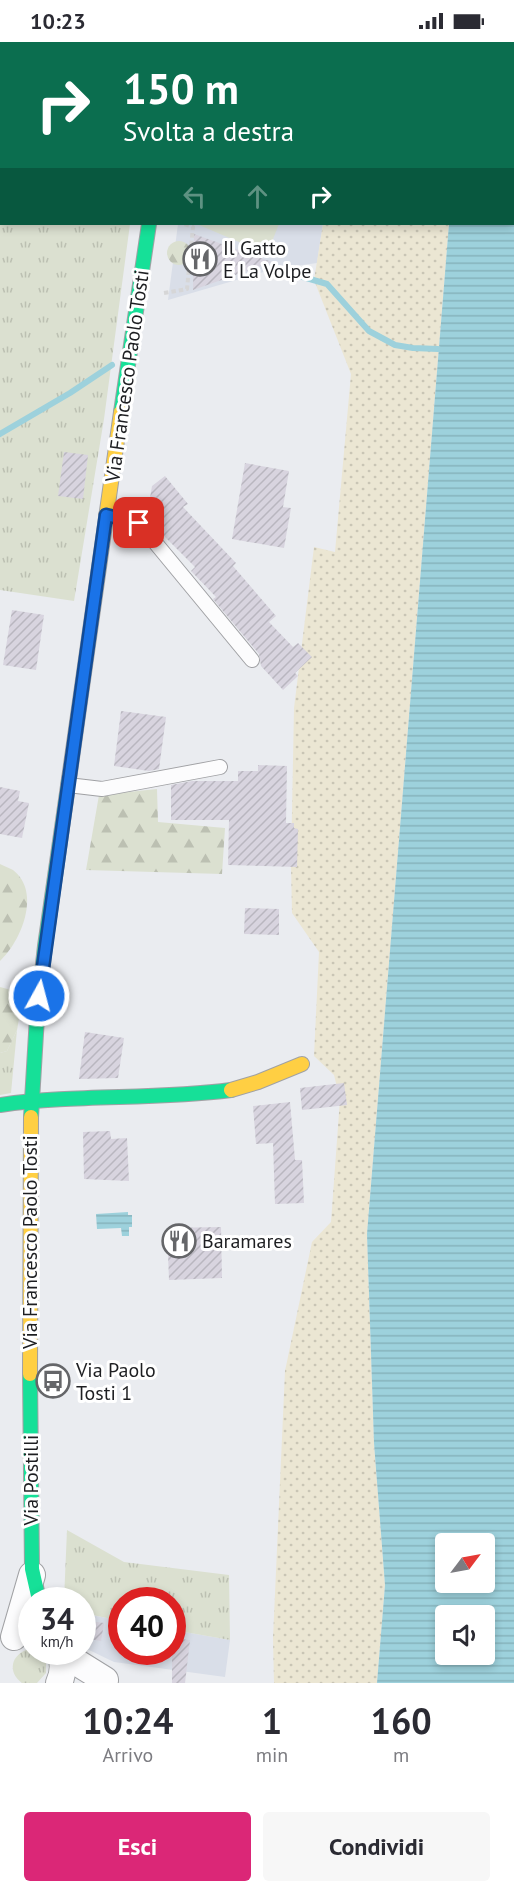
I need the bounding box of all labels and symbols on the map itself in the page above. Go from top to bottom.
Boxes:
place label: Il Gatto E La Volpe [223,235,311,284]
restaurant icon: Il Gatto E La Volpe [182,241,218,277]
street label: Via Francesco Paolo Tosti [99,268,155,485]
pin [113,497,164,548]
position arrow [7,964,71,1028]
street label: Via Francesco Paolo Tosti [17,1135,43,1350]
restaurant icon: Baramares [161,1223,197,1259]
place label: Baramares [202,1228,292,1254]
place label: Via Paolo Tosti 1 [75,1357,156,1406]
bus stop icon: Via Paolo Tosti 1 [35,1363,71,1399]
street label: Via Postilli [18,1435,44,1526]
north arrow [435,1533,495,1593]
speed limit sign: 40 [108,1587,186,1665]

